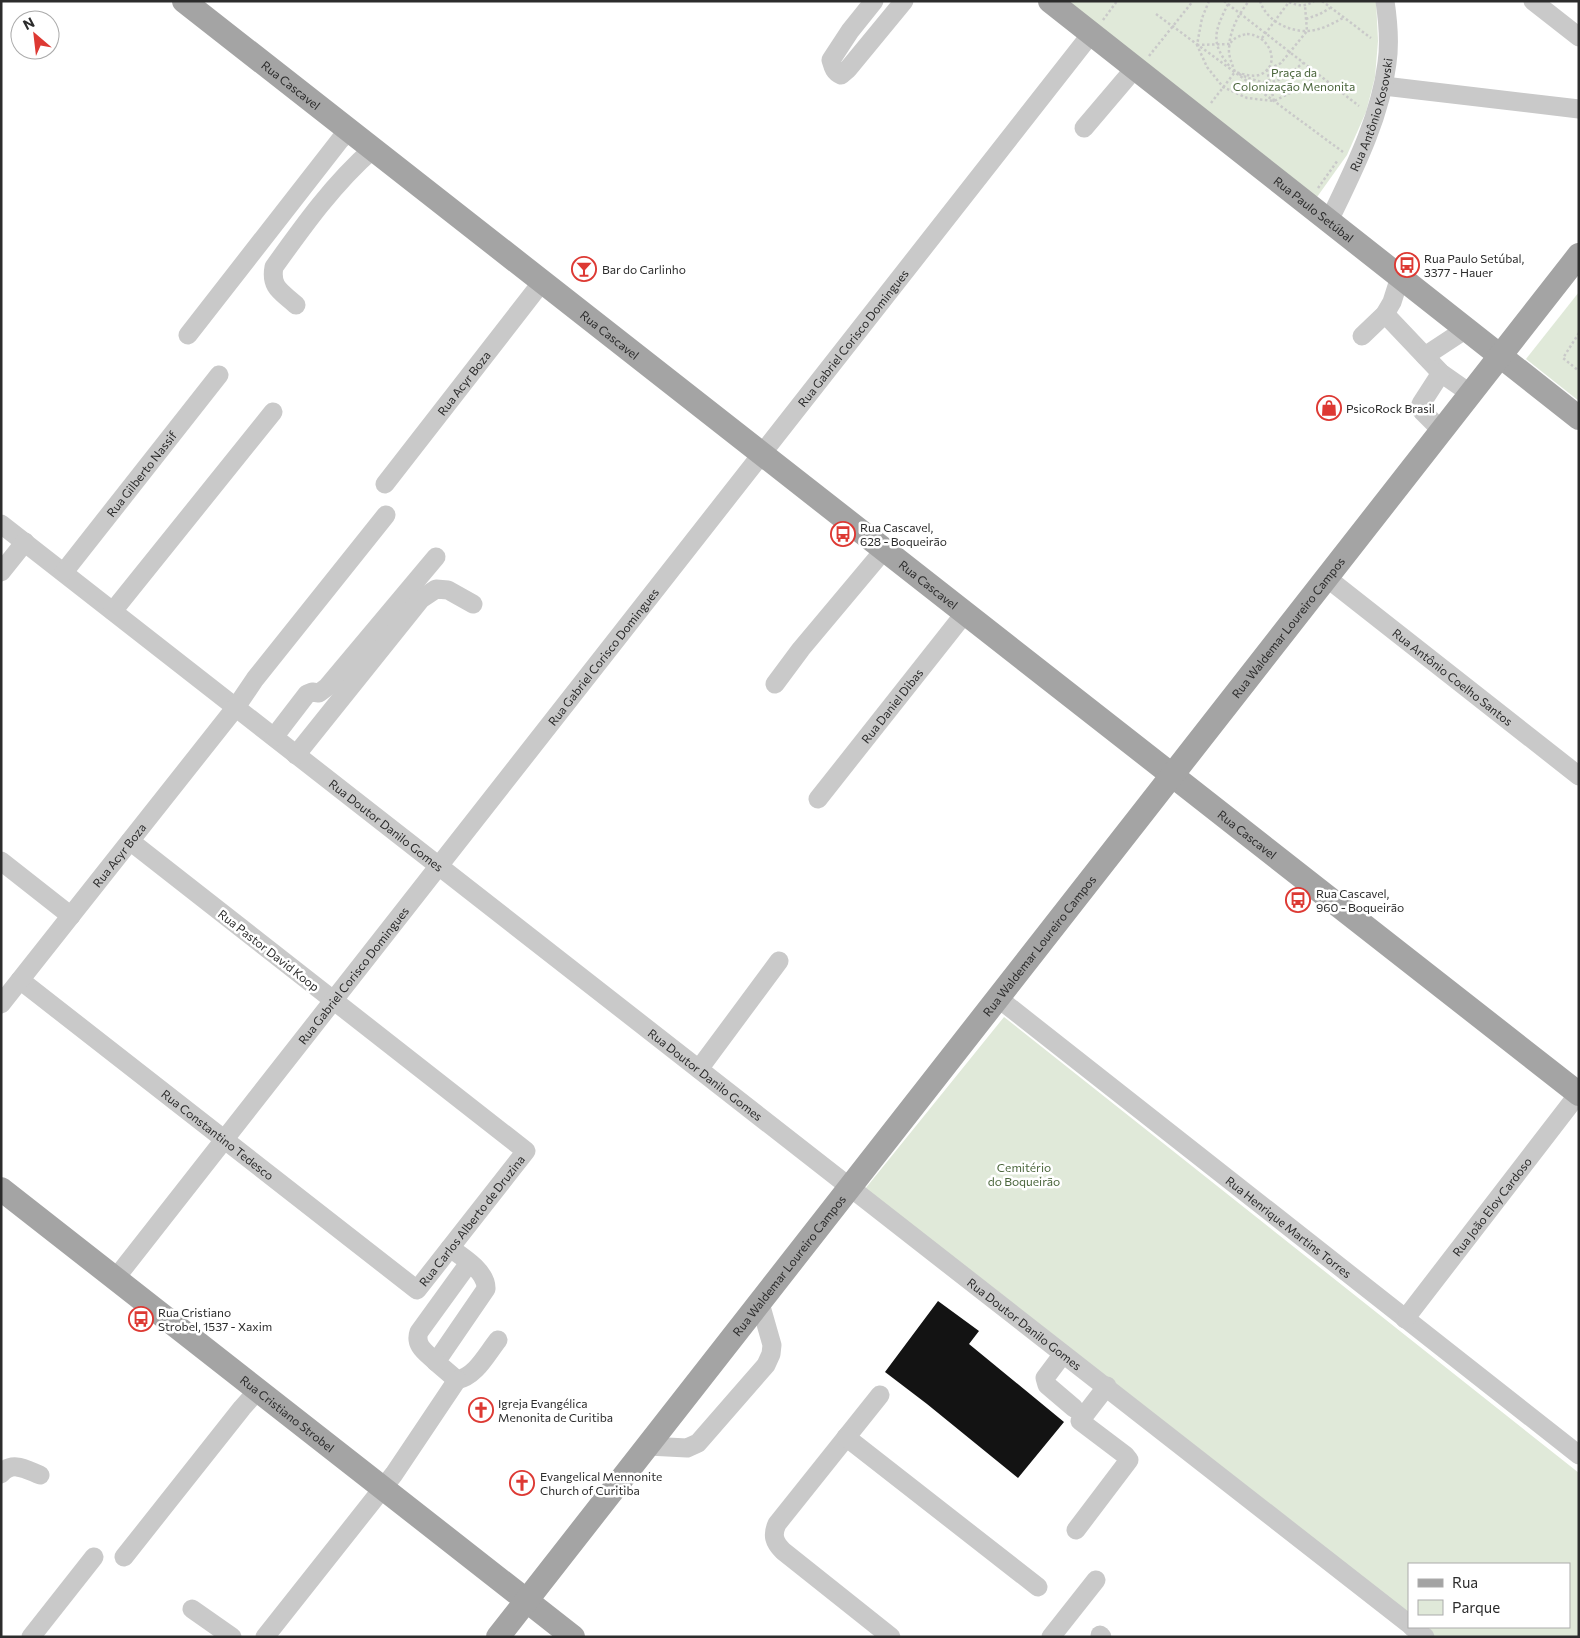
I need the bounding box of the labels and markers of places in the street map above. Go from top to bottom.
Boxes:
place label: Rua Paulo Setúbal, 3377 - Hauer [1424,251,1525,279]
bus stop icon: Rua Paulo Setúbal, 3377 - Hauer [1394,252,1420,278]
bar icon: Bar do Carlinho [571,256,597,282]
place label: Bar do Carlinho [602,262,686,276]
shop icon: PsicoRock Brasil [1316,395,1342,421]
place label: PsicoRock Brasil [1346,401,1435,415]
place label: Rua Cascavel, 628 - Boqueirão [860,520,947,548]
bus stop icon: Rua Cascavel, 628 - Boqueirão [830,521,856,547]
place label: Rua Cascavel, 960 - Boqueirão [1316,886,1404,914]
bus stop icon: Rua Cascavel, 960 - Boqueirão [1285,887,1311,913]
place label: Rua Cristiano Strobel, 1537 - Xaxim [158,1305,272,1333]
bus stop icon: Rua Cristiano Strobel, 1537 - Xaxim [128,1306,154,1332]
place label: Igreja Evangélica Menonita de Curitiba [498,1396,613,1424]
church icon: Igreja Evangélica Menonita de Curitiba [468,1397,494,1423]
place label: Evangelical Mennonite Church of Curitiba [540,1469,662,1497]
church icon: Evangelical Mennonite Church of Curitiba [509,1470,535,1496]

